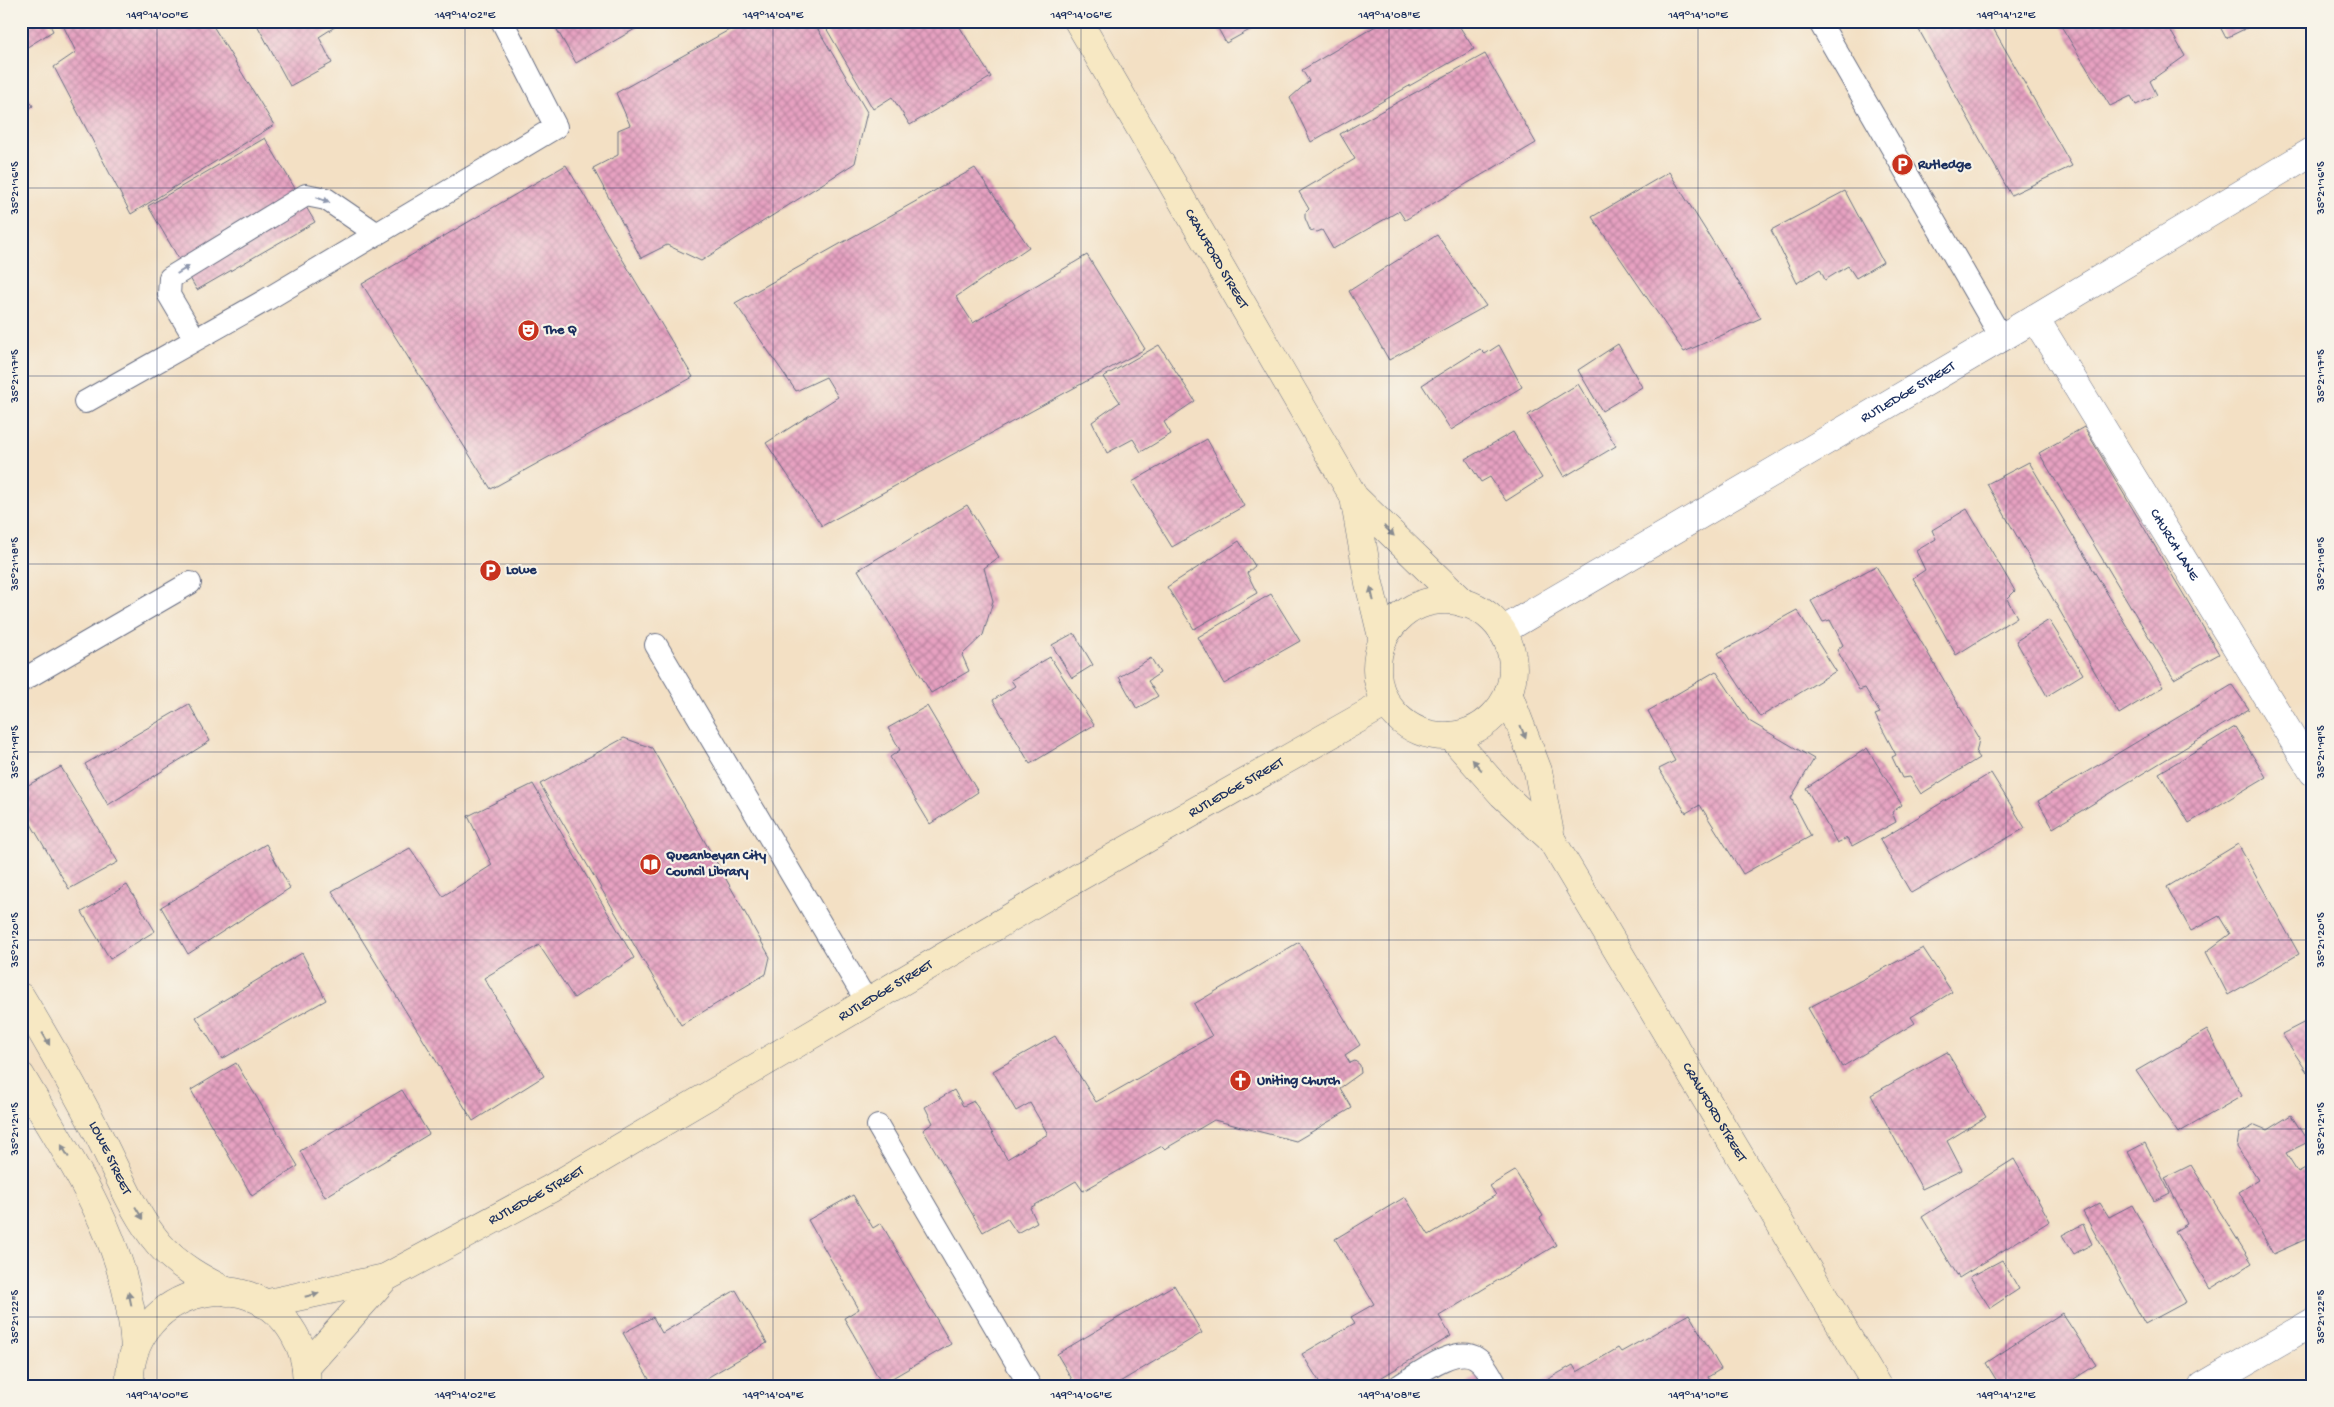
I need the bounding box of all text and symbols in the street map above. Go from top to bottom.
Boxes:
text: 149°14'00"E [125,9,188,23]
text: 149°14'02"E [434,9,496,23]
text: 149°14'04"E [742,9,804,23]
text: 149°14'06"E [1050,9,1112,23]
text: 149°14'08"E [1357,9,1420,23]
text: 149°14'10"E [1667,9,1728,23]
text: 149°14'12"E [1976,9,2036,23]
parking icon: Rutledge [1890,153,1914,177]
place label: Rutledge [1917,157,1972,174]
text: 35°21'16"S [9,161,23,216]
text: 35°21'16"S [2315,161,2329,216]
one-way arrow [316,196,331,204]
street label: CRAWFORD STREET [1180,206,1252,312]
one-way arrow [177,266,190,275]
theatre icon: The Q [516,318,540,342]
place label: The Q [543,322,577,339]
text: 35°21'17"S [9,349,23,404]
text: 35°21'17"S [2315,349,2329,404]
street label: RUTLEDGE STREET [1858,358,1959,427]
street label: CHURCH LANE [2145,506,2203,585]
one-way arrow [1383,524,1395,536]
text: 35°21'18"S [9,537,23,592]
text: 35°21'18"S [2315,537,2329,592]
parking icon: Lowe [478,558,502,582]
place label: Lowe [506,562,537,579]
one-way arrow [1368,586,1376,601]
text: 35°21'19"S [9,725,23,780]
one-way arrow [1520,725,1528,739]
text: 35°21'19"S [2315,725,2329,780]
street label: RUTLEDGE STREET [1185,754,1287,822]
one-way arrow [1471,758,1482,771]
place label: Queanbeyan City Council Library [665,848,766,881]
library icon: Queanbeyan City Council Library [638,852,662,876]
text: 35°21'20"S [9,912,23,968]
text: 35°21'20"S [2315,912,2329,968]
street label: RUTLEDGE STREET [835,956,937,1025]
one-way arrow [42,1032,50,1046]
street label: CRAWFORD STREET [1678,1060,1750,1166]
church icon: Uniting Church [1229,1069,1253,1093]
place label: Uniting Church [1257,1073,1341,1090]
text: 35°21'21"S [9,1102,23,1157]
text: 35°21'21"S [2315,1102,2329,1157]
street label: LOWE STREET [84,1118,135,1198]
one-way arrow [61,1145,70,1158]
street label: RUTLEDGE STREET [486,1162,588,1229]
one-way arrow [134,1207,143,1220]
text: 35°21'22"S [9,1290,23,1345]
text: 35°21'22"S [2315,1290,2329,1345]
one-way arrow [125,1291,133,1307]
one-way arrow [305,1291,320,1299]
text: 149°14'00"E [125,1389,188,1403]
text: 149°14'02"E [434,1389,496,1403]
text: 149°14'04"E [742,1389,804,1403]
text: 149°14'06"E [1050,1389,1112,1403]
text: 149°14'08"E [1357,1389,1420,1403]
text: 149°14'10"E [1667,1389,1728,1403]
text: 149°14'12"E [1976,1389,2036,1403]

